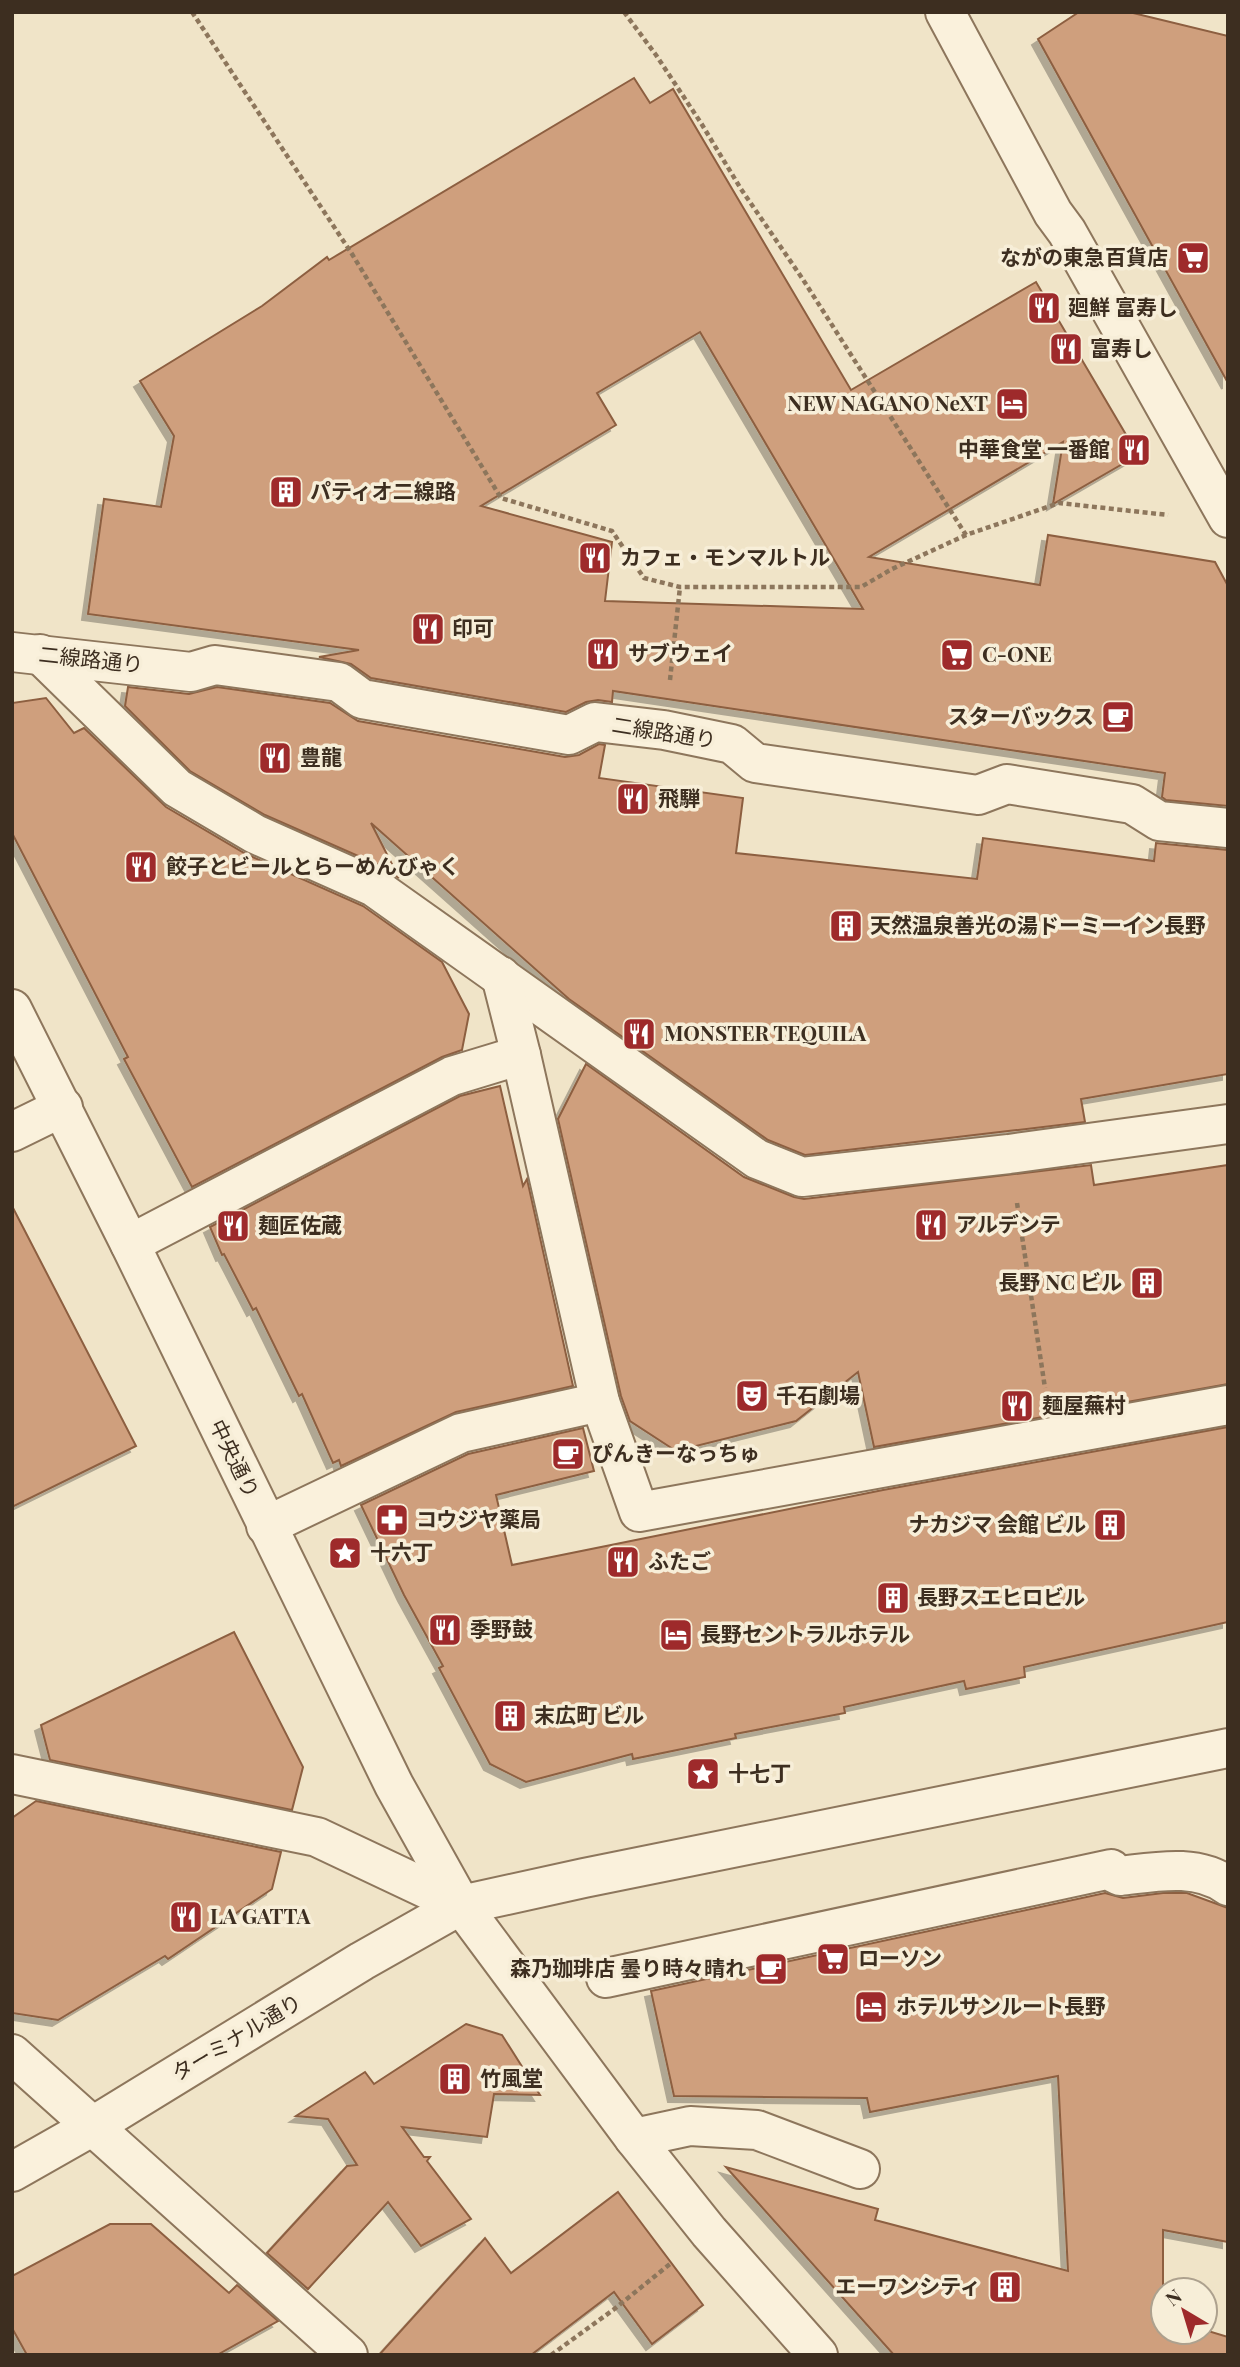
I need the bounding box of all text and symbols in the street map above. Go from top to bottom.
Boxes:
supermarket icon: ながの東急百貨店 [1174,239,1212,277]
place label: ながの東急百貨店 [1000,242,1168,270]
restaurant icon: 廻鮮 富寿し [1025,289,1063,327]
place label: 廻鮮 富寿し [1068,292,1178,320]
restaurant icon: 富寿し [1047,330,1085,368]
place label: 富寿し [1090,333,1153,361]
hotel icon: NEW NAGANO NeXT [993,385,1031,423]
place label: NEW NAGANO NeXT [787,388,988,416]
restaurant icon: 中華食堂 一番館 [1115,431,1153,469]
place label: 中華食堂 一番館 [958,434,1110,462]
building icon: パティオ二線路 [267,473,305,511]
place label: パティオ二線路 [310,476,456,504]
restaurant icon: カフェ・モンマルトル [576,539,614,577]
place label: カフェ・モンマルトル [620,542,830,570]
restaurant icon: 印可 [409,610,447,648]
place label: 印可 [452,613,494,641]
restaurant icon: サブウェイ [584,635,622,673]
supermarket icon: C-ONE [938,636,976,674]
place label: サブウェイ [628,638,733,666]
street label: 二線路通り [38,639,145,677]
place label: C-ONE [982,639,1052,667]
cafe icon: スターバックス [1099,698,1137,736]
place label: スターバックス [948,701,1094,729]
street label: 二線路通り [610,709,718,753]
restaurant icon: 豊龍 [256,739,294,777]
place label: 豊龍 [300,742,342,770]
restaurant icon: 飛騨 [614,780,652,818]
place label: 飛騨 [658,783,700,811]
restaurant icon: 餃子とビールとらーめんびゃく [122,848,160,886]
place label: 餃子とビールとらーめんびゃく [166,851,460,879]
building icon: 天然温泉善光の湯ドーミーイン長野 [827,907,865,945]
place label: 天然温泉善光の湯ドーミーイン長野 [870,910,1206,938]
restaurant icon: MONSTER TEQUILA [620,1015,658,1053]
place label: MONSTER TEQUILA [664,1018,867,1046]
restaurant icon: アルデンテ [912,1206,950,1244]
restaurant icon: 麺匠佐蔵 [214,1207,252,1245]
place label: アルデンテ [956,1209,1061,1237]
place label: 麺匠佐蔵 [258,1210,342,1238]
building icon: 長野 NC ビル [1128,1264,1166,1302]
place label: 長野 NC ビル [998,1267,1122,1295]
theatre icon: 千石劇場 [733,1377,771,1415]
place label: 千石劇場 [776,1380,860,1408]
restaurant icon: 麺屋蕪村 [998,1387,1036,1425]
place label: 麺屋蕪村 [1042,1390,1126,1418]
street label: 中央通り [205,1414,267,1502]
cafe icon: ぴんきーなっちゅ [549,1435,587,1473]
place label: ぴんきーなっちゅ [592,1438,760,1466]
pharmacy icon: コウジヤ薬局 [373,1501,411,1539]
place label: コウジヤ薬局 [416,1504,541,1532]
building icon: ナカジマ 会館 ビル [1091,1506,1129,1544]
place label: ナカジマ 会館 ビル [908,1509,1086,1537]
place icon: 十六丁 [326,1534,364,1572]
place label: 十六丁 [370,1537,433,1565]
restaurant icon: ふたご [604,1543,642,1581]
place label: ふたご [648,1546,711,1574]
building icon: 長野スエヒロビル [874,1579,912,1617]
place label: 長野スエヒロビル [917,1582,1085,1610]
restaurant icon: 季野鼓 [426,1611,464,1649]
place label: 季野鼓 [470,1614,533,1642]
hotel icon: 長野セントラルホテル [657,1616,695,1654]
place label: 長野セントラルホテル [700,1619,910,1647]
building icon: 末広町 ビル [491,1697,529,1735]
place label: 末広町 ビル [534,1700,644,1728]
place icon: 十七丁 [684,1755,722,1793]
place label: 十七丁 [728,1758,791,1786]
restaurant icon: LA GATTA [167,1898,205,1936]
place label: LA GATTA [210,1901,311,1929]
supermarket icon: ローソン [814,1940,852,1978]
place label: ローソン [858,1943,942,1971]
cafe icon: 森乃珈琲店 曇り時々晴れ [752,1950,790,1988]
place label: 森乃珈琲店 曇り時々晴れ [510,1953,746,1981]
street label: ターミナル通り [166,1986,306,2086]
hotel icon: ホテルサンルート長野 [852,1988,890,2026]
place label: ホテルサンルート長野 [896,1991,1106,2019]
building icon: 竹風堂 [436,2060,474,2098]
place label: 竹風堂 [480,2063,543,2091]
building icon: エーワンシティ [986,2268,1024,2306]
place label: エーワンシティ [835,2271,981,2299]
north arrow [1149,2276,1219,2346]
text: N [1160,2282,1187,2311]

